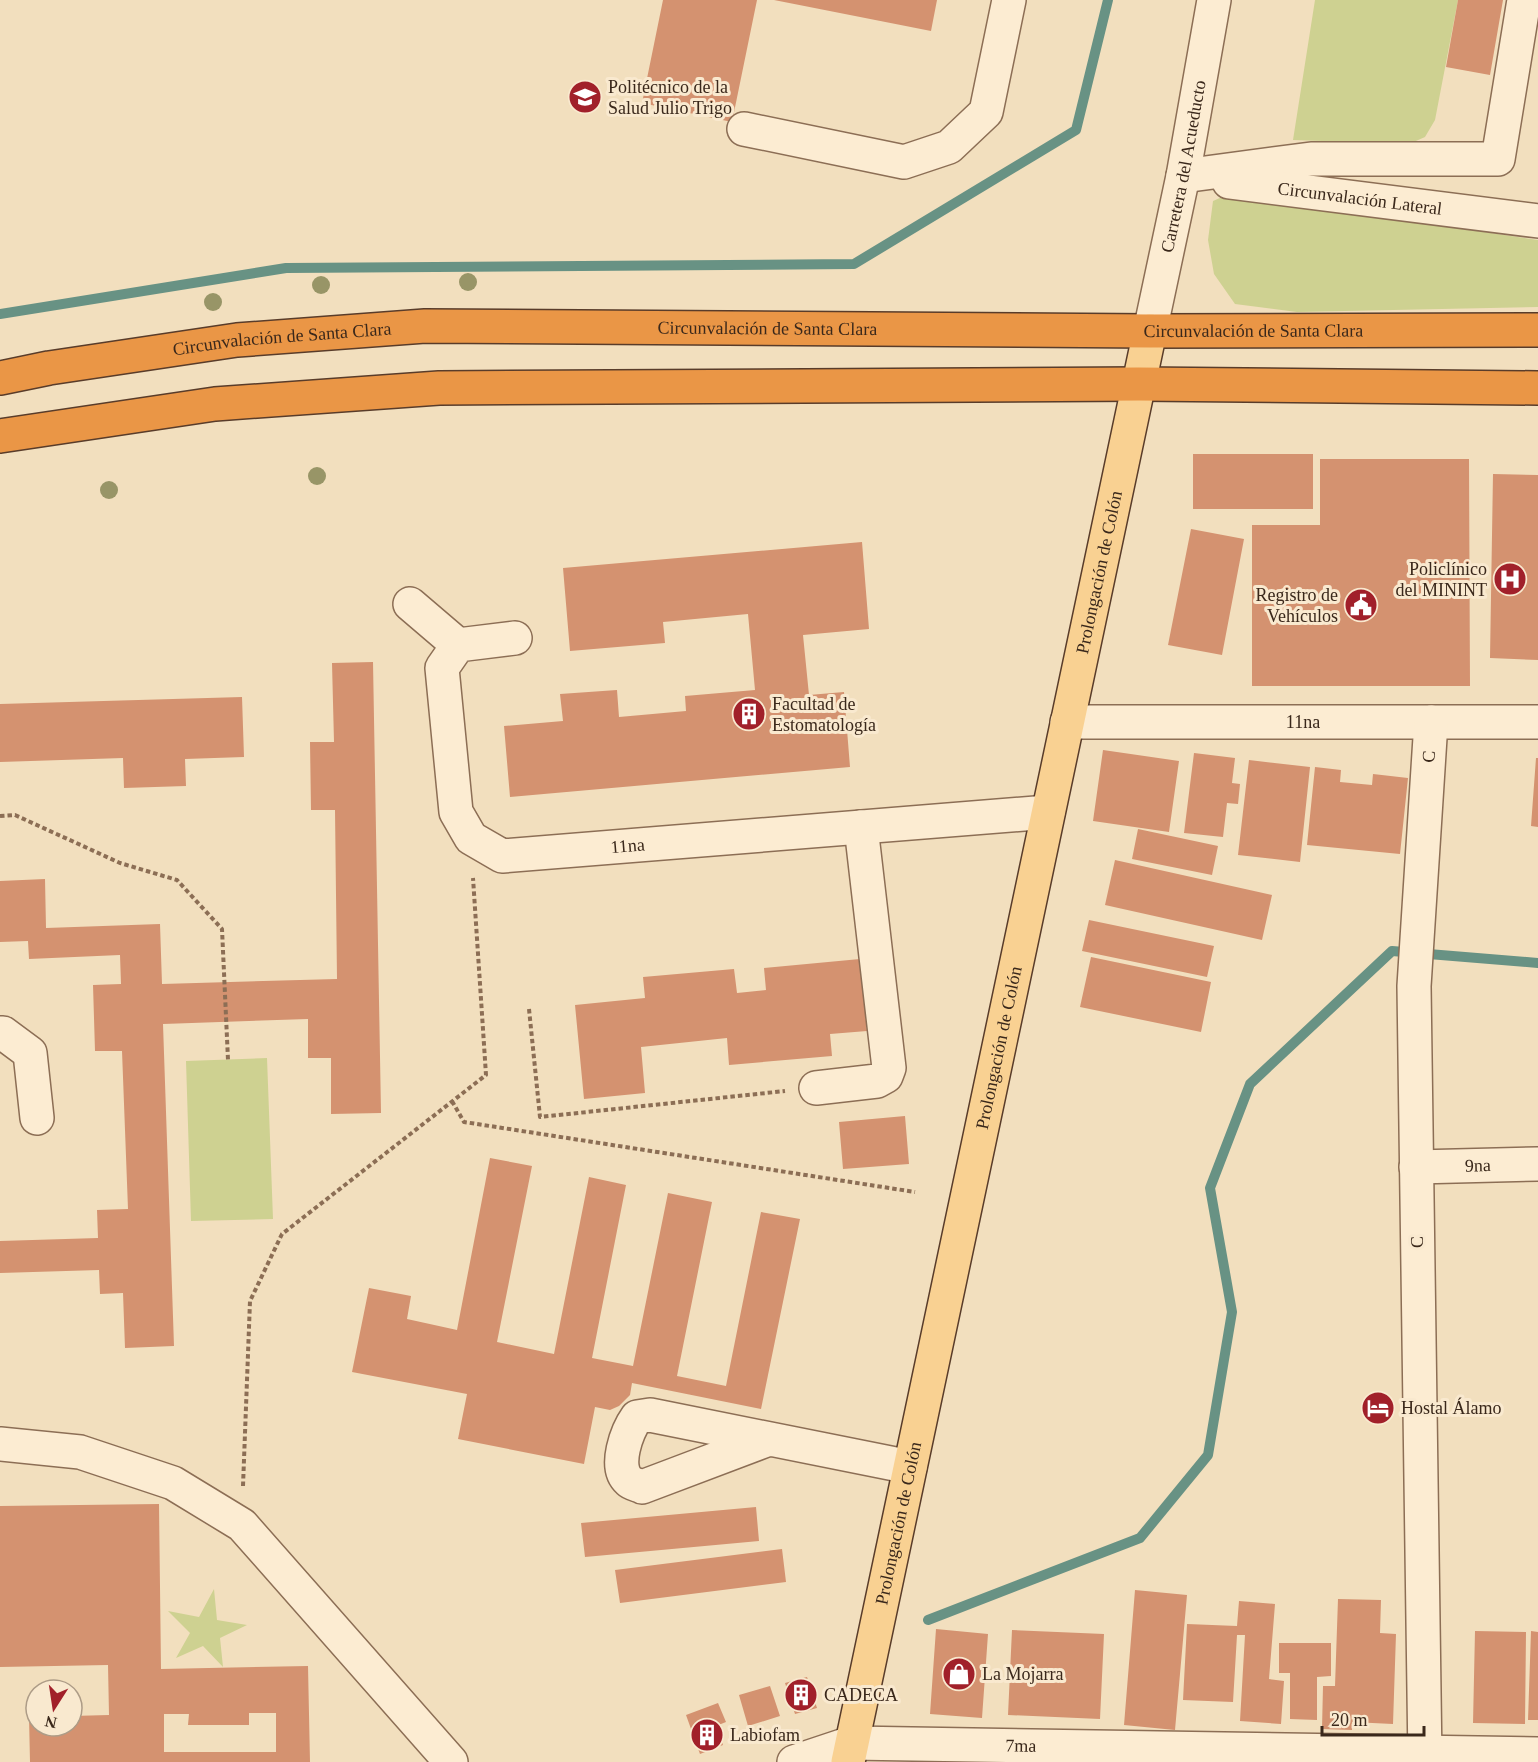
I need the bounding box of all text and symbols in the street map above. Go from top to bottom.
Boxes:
place label: Politécnico de la Salud Julio Trigo [608,77,732,118]
school or university icon: Politécnico de la Salud Julio Trigo [567,79,603,115]
street label: Carretera del Acueducto [1157,79,1210,254]
street label: Circunvalación Lateral [1277,178,1443,219]
street label: Circunvalación de Santa Clara [658,318,877,339]
street label: Circunvalación de Santa Clara [171,319,392,359]
street label: Circunvalación de Santa Clara [1143,320,1363,341]
street label: Prolongación de Colón [1072,489,1126,656]
place label: Policlínico del MININT [1396,559,1487,600]
hospital icon: Policlínico del MININT [1492,561,1528,597]
place label: Registro de Vehículos [1256,585,1338,626]
public building icon: Registro de Vehículos [1343,587,1379,623]
place label: Facultad de Estomatología [772,694,876,735]
building icon: Facultad de Estomatología [731,696,767,732]
street label: 11na [1286,712,1320,732]
street label: C [1418,750,1439,763]
street label: 11na [610,835,646,857]
street label: Prolongación de Colón [972,964,1026,1131]
street label: 9na [1465,1155,1491,1176]
street label: C [1407,1236,1427,1248]
hotel icon: Hostal Álamo [1360,1390,1396,1426]
place label: Hostal Álamo [1401,1397,1502,1418]
street label: Prolongación de Colón [871,1440,925,1607]
shop icon: La Mojarra [941,1656,977,1692]
place label: La Mojarra [982,1664,1063,1684]
building icon: CADECA [783,1677,819,1713]
north arrow [24,1678,84,1738]
place label: CADECA [824,1685,898,1705]
scale bar [1322,1699,1424,1737]
text: 20 m [1331,1710,1368,1730]
text: N [43,1713,58,1732]
building icon: Labiofam [689,1717,725,1753]
place label: Labiofam [730,1725,800,1745]
street label: 7ma [1005,1735,1037,1756]

